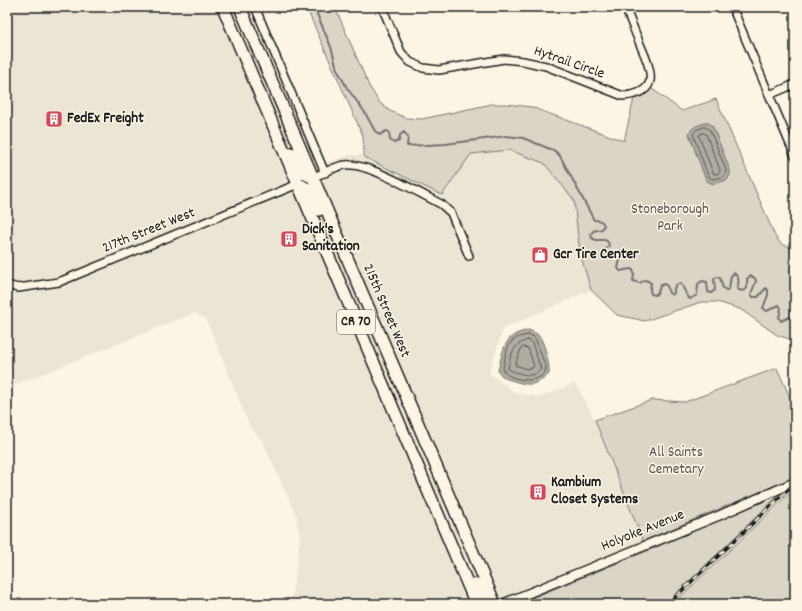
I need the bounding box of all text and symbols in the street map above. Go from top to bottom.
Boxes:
street label: Hytrail Circle [531,41,608,86]
place label: FedEx Freight [67,108,144,130]
building icon: FedEx Freight [44,109,64,129]
park label: Stoneborough Park [631,199,709,238]
street label: 217th Street West [99,202,199,260]
place label: Dick's Sanitation [302,219,360,258]
building icon: Dick's Sanitation [279,229,299,249]
place label: Gcr Tire Center [553,244,639,266]
shop icon: Gcr Tire Center [530,245,550,265]
street label: 215th Street West [356,261,416,362]
road number: CR 70 [337,310,375,334]
park label: All Saints Cemetary [648,442,704,481]
place label: Kambium Closet Systems [551,472,638,511]
building icon: Kambium Closet Systems [528,482,548,502]
street label: Holyoke Avenue [598,504,688,558]

